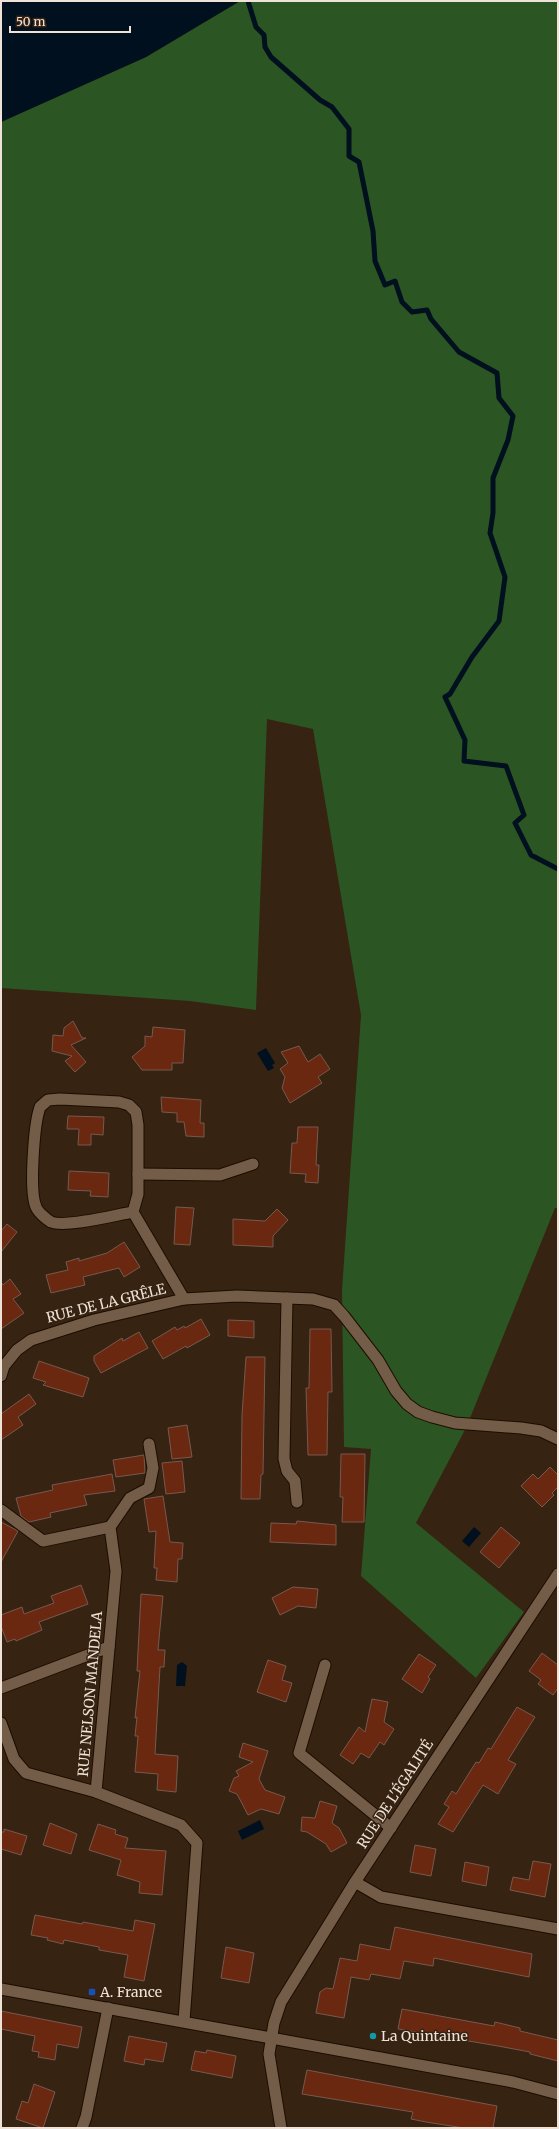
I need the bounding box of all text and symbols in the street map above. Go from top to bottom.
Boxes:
scale bar [10,8,130,34]
text: 50 m [16,14,45,29]
street label: RUE DE LA GRÊLE [44,1279,168,1327]
street label: RUE NELSON MANDELA [74,1610,106,1777]
street label: RUE DE L'ÉGALITÉ [353,1736,437,1852]
place label: A. France [99,1983,162,2001]
marker: A. France [87,1987,97,1997]
place label: La Quintaine [381,2027,468,2045]
marker: La Quintaine [368,2031,378,2041]

